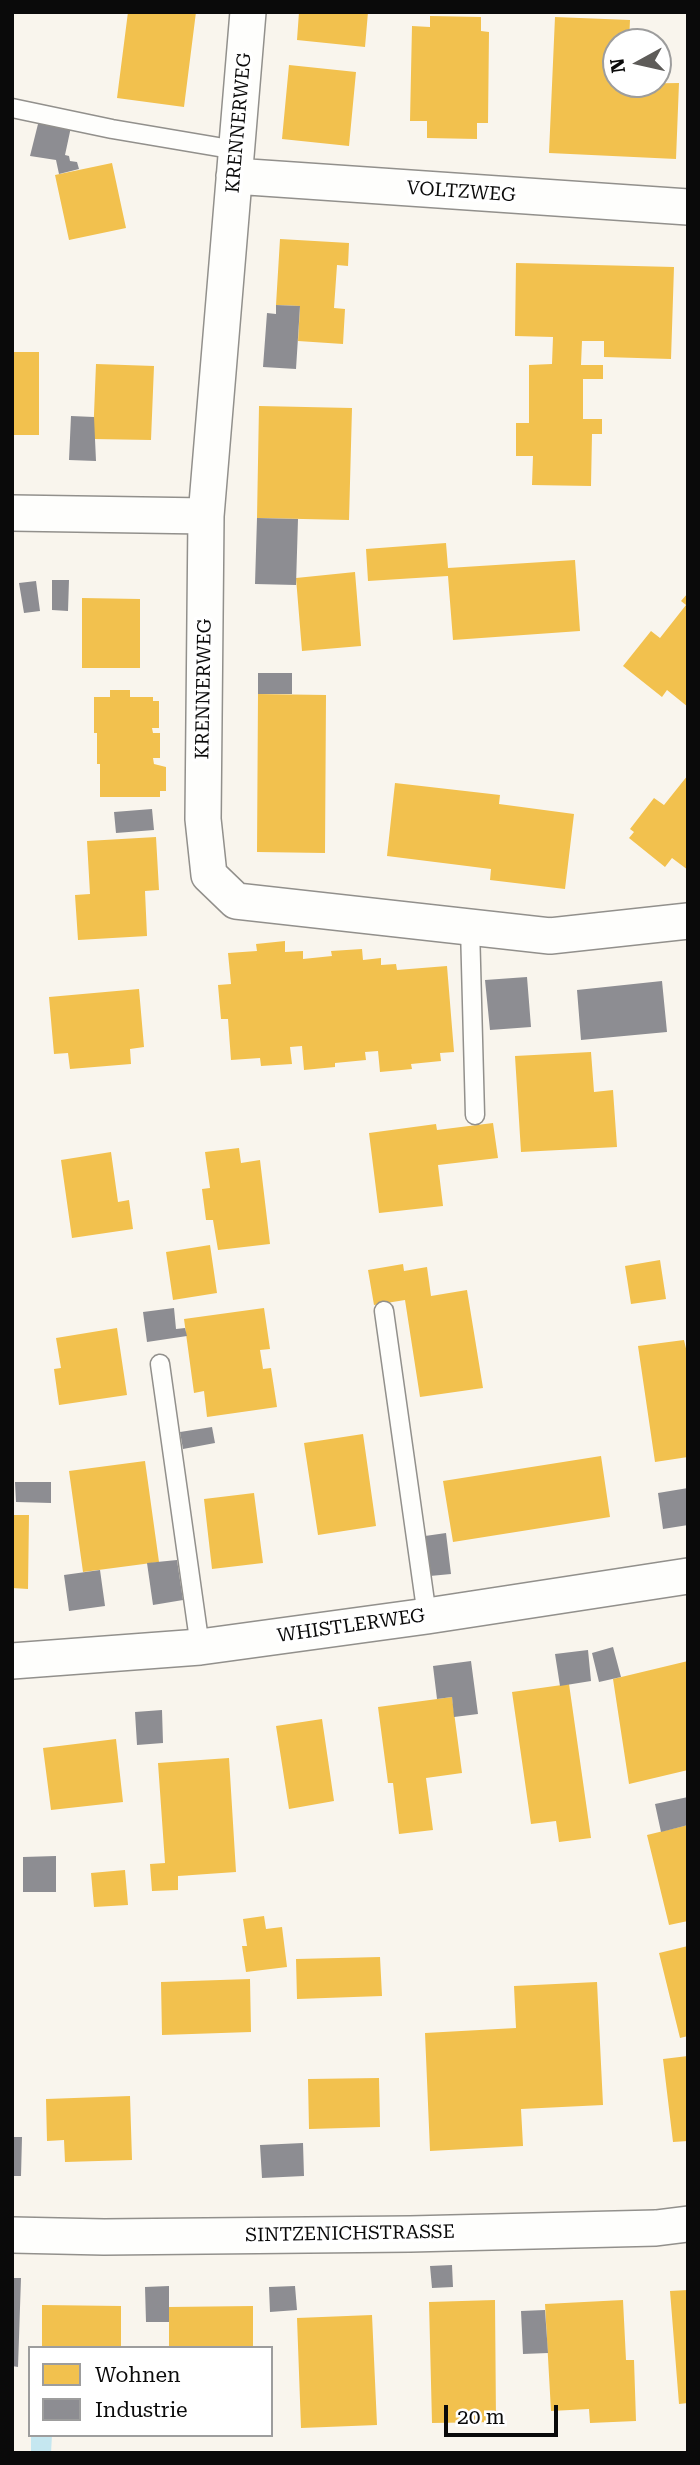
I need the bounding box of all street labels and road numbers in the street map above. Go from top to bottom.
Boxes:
street label: KRENNERWEG [222,52,256,194]
street label: VOLTZWEG [406,177,516,207]
street label: KRENNERWEG [191,618,217,760]
street label: WHISTLERWEG [276,1604,426,1648]
street label: SINTZENICHSTRASSE [245,2221,455,2247]

